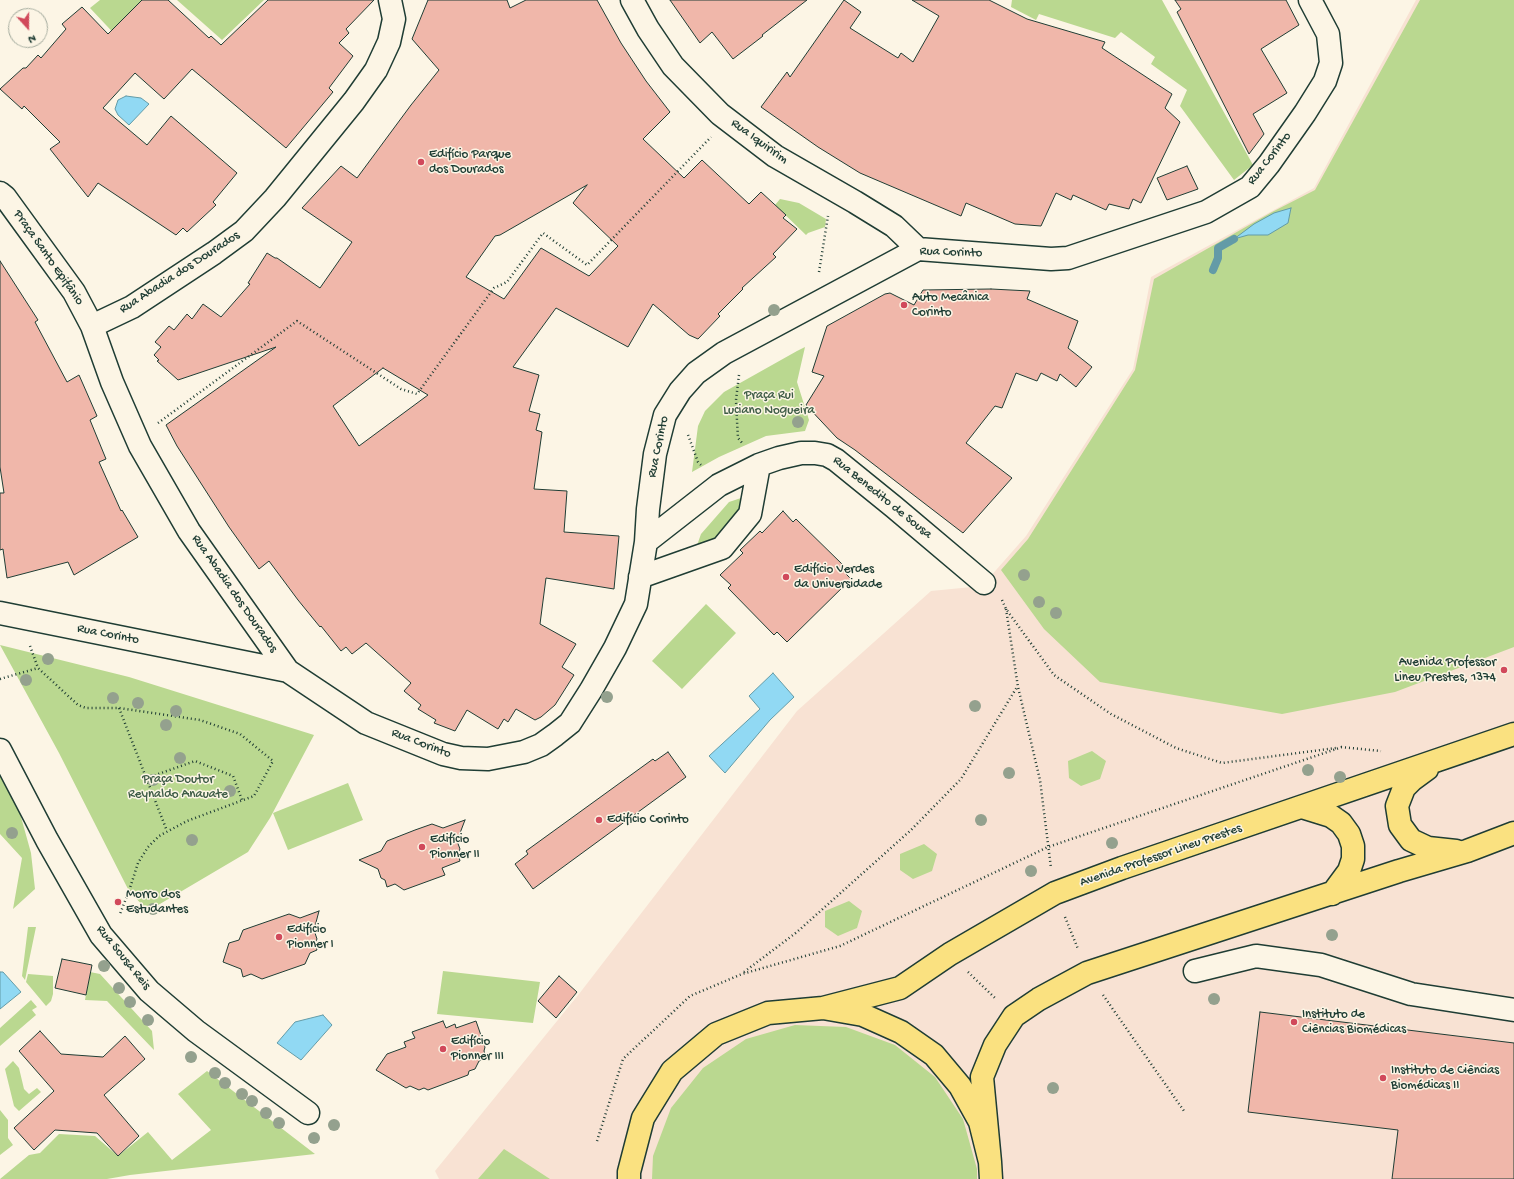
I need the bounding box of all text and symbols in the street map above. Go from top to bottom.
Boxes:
north arrow [8,8,48,48]
text: N [26,31,37,45]
street label: Rua Iquiririm [727,116,791,168]
street label: Rua Corinto [1245,130,1295,188]
place label: Edifício Parque dos Dourados [429,147,511,178]
marker: Edifício Parque dos Dourados [416,157,426,167]
street label: Praça Santo Epifânio [9,207,87,309]
street label: Rua Abadia dos Dourados [117,228,243,318]
street label: Rua Corinto [919,244,983,262]
place label: Auto Mecânica Corinto [912,290,989,321]
marker: Auto Mecânica Corinto [899,300,909,310]
park label: Praça Rui Luciano Nogueira [723,388,815,419]
street label: Rua Corinto [645,415,673,479]
street label: Rua Benedito de Sousa [829,453,935,543]
street label: Rua Abadia dos Dourados [187,532,281,656]
place label: Edifício Verdes da Universidade [794,562,882,593]
marker: Edifício Verdes da Universidade [781,572,791,582]
street label: Rua Corinto [76,621,140,649]
place label: Avenida Professor Lineu Prestes, 1374 [1394,655,1496,686]
marker: Avenida Professor Lineu Prestes, 1374 [1499,665,1509,675]
street label: Rua Corinto [389,725,453,763]
park label: Praça Doutor Reynaldo Anauate [128,772,228,803]
place label: Edifício Corinto [607,812,689,828]
marker: Edifício Corinto [594,815,604,825]
street label: Avenida Professor Lineu Prestes [1078,821,1244,891]
place label: Edifício Pionner II [430,832,480,863]
marker: Edifício Pionner II [417,842,427,852]
place label: Morro dos Estudantes [126,887,188,918]
marker: Morro dos Estudantes [113,897,123,907]
place label: Edifício Pionner I [287,922,334,953]
street label: Rua Sousa Reis [92,923,154,993]
marker: Edifício Pionner I [274,932,284,942]
place label: Instituto de Ciências Biomédicas [1302,1007,1406,1038]
marker: Instituto de Ciências Biomédicas [1289,1017,1299,1027]
place label: Edifício Pionner III [451,1034,504,1065]
marker: Edifício Pionner III [438,1044,448,1054]
place label: Instituto de Ciências Biomédicas II [1391,1063,1499,1094]
marker: Instituto de Ciências Biomédicas II [1378,1073,1388,1083]

